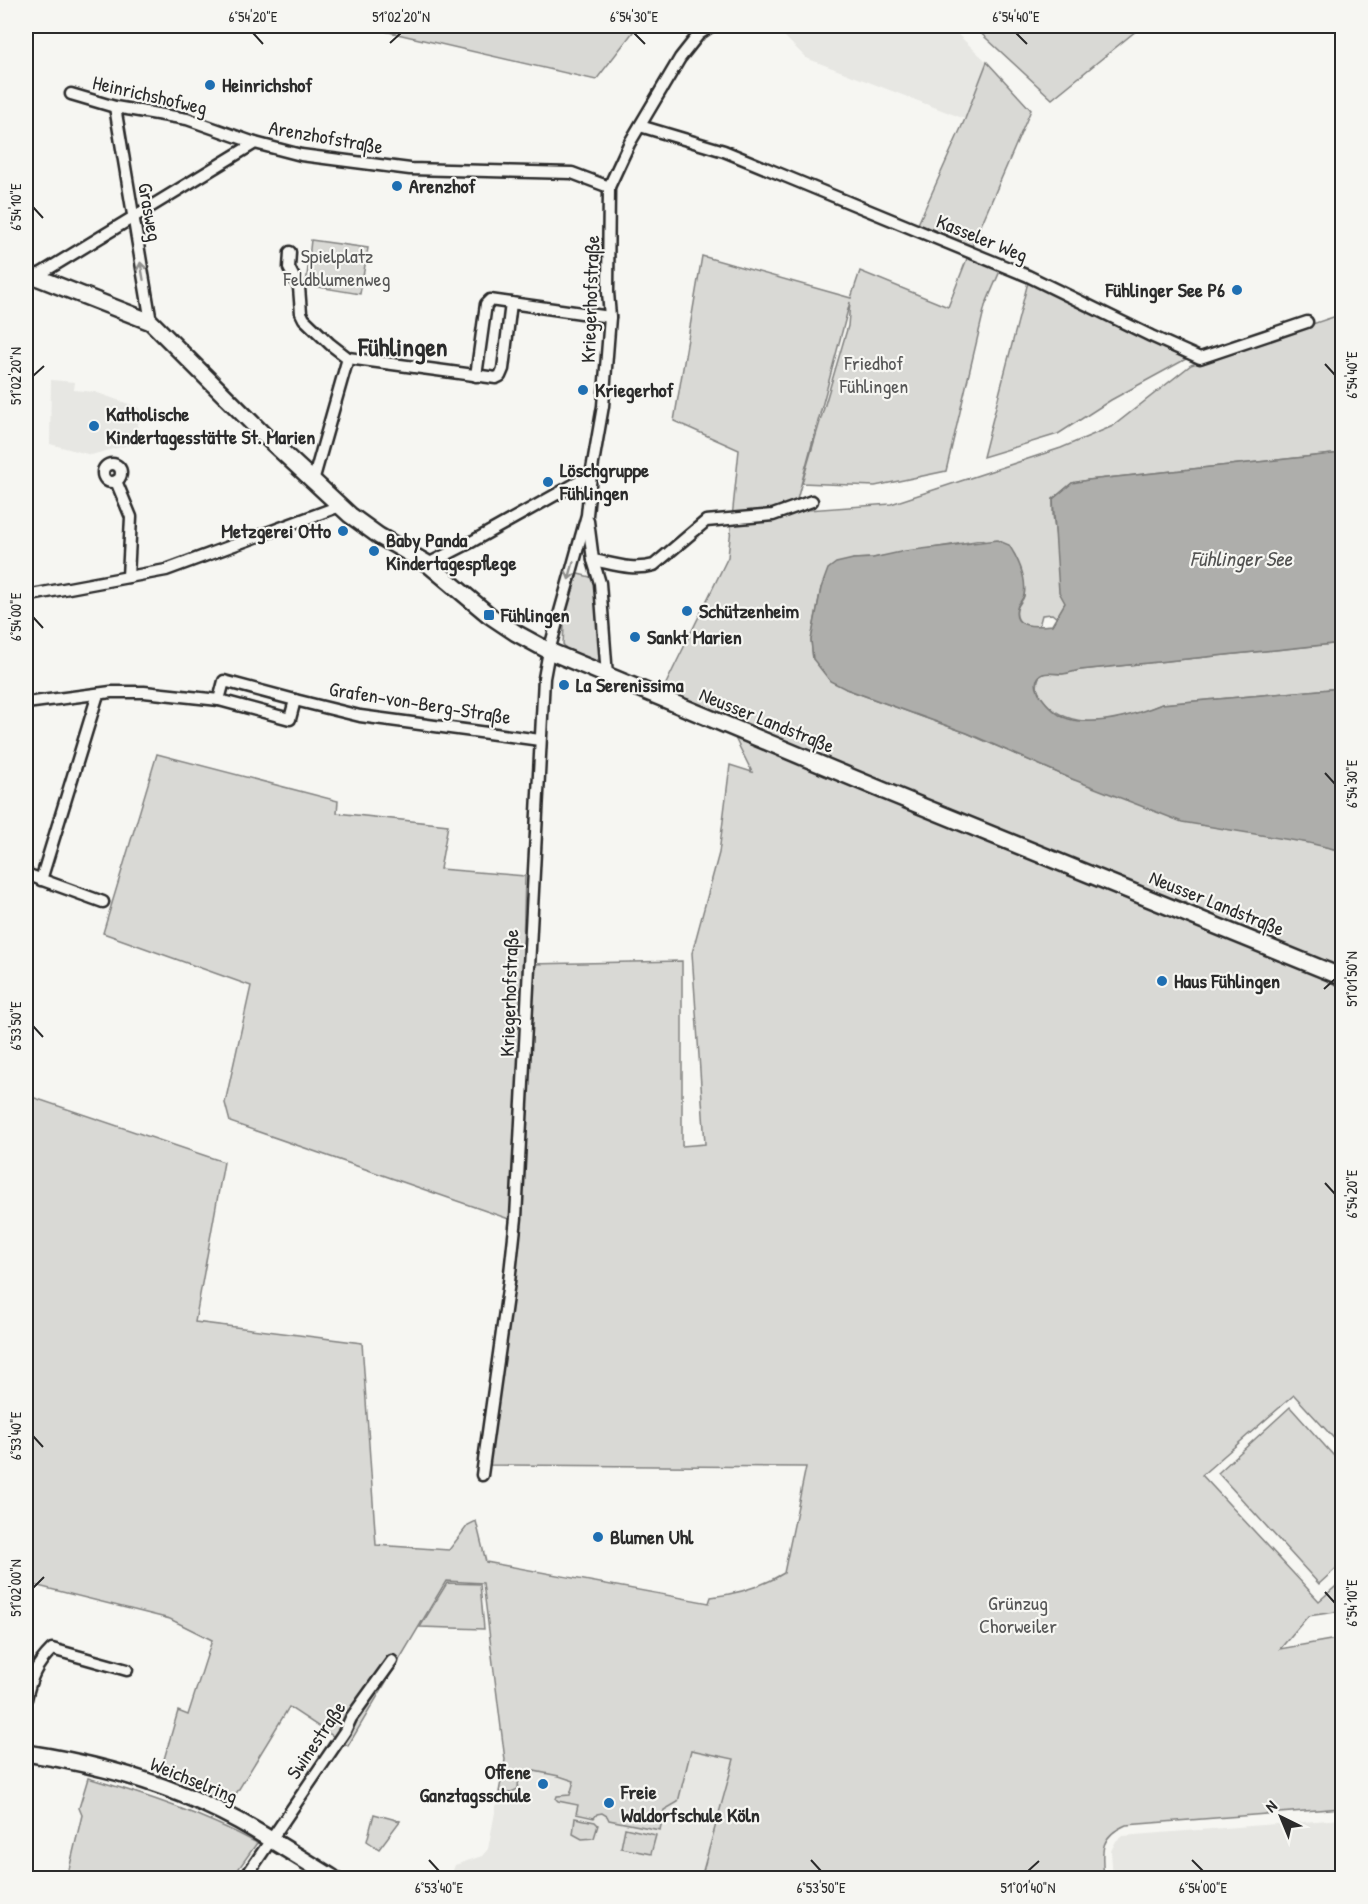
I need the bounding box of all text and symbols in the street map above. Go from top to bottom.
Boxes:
text: 6°54'20"E [229,6,278,27]
text: 51°02'20"N [372,6,430,27]
text: 6°54'30"E [610,6,659,27]
text: 6°54'40"E [992,6,1040,27]
street label: Heinrichshofweg [90,68,210,121]
place label: Heinrichshof [222,71,313,98]
marker: Heinrichshof [203,78,217,92]
street label: Arenzhofstraße [267,113,385,160]
place label: Arenzhof [409,172,476,199]
marker: Arenzhof [390,179,404,193]
street label: Grasweg [132,181,169,243]
text: 6°54'10"E [5,183,26,231]
street label: Kasseler Weg [932,207,1032,268]
street label: Kriegerhofstraße [574,235,605,363]
park label: Spielplatz Feldblumenweg [283,242,391,292]
one-way arrow [136,261,147,281]
place label: Fühlinger See P6 [1105,276,1225,304]
marker: Fühlinger See P6 [1230,283,1244,297]
district label: Fühlingen [357,329,448,365]
text: 51°02'20"N [5,347,26,405]
park label: Friedhof Fühlingen [839,349,908,399]
text: 6°54'40"E [1341,351,1362,399]
place label: Kriegerhof [595,376,675,404]
marker: Kriegerhof [576,383,590,397]
place label: Katholische Kindertagesstätte St. Marien [106,400,315,451]
marker: Katholische Kindertagesstätte St. Marien [87,419,101,433]
place label: Löschgruppe Fühlingen [559,456,649,507]
marker: Löschgruppe Fühlingen [541,475,555,489]
place label: Metzgerei Otto [221,517,331,545]
marker: Metzgerei Otto [336,524,350,538]
place label: Baby Panda Kindertagespflege [386,526,516,577]
marker: Baby Panda Kindertagespflege [367,544,381,558]
water label: Fühlinger See [1190,544,1294,573]
one-way arrow [565,561,576,580]
text: 6°54'00"E [5,592,26,641]
place label: Schützenheim [699,597,800,624]
place label: Fühlingen [500,601,570,629]
marker: Schützenheim [680,604,694,618]
marker: Fühlingen [482,608,496,622]
place label: Sankt Marien [647,623,742,650]
marker: Sankt Marien [628,630,642,644]
place label: La Serenissima [576,671,684,698]
street label: Grafen-von-Berg-Straße [327,675,513,730]
marker: La Serenissima [557,678,571,692]
street label: Neusser Landstraße [696,680,839,759]
text: 6°54'30"E [1341,759,1362,808]
street label: Neusser Landstraße [1146,863,1289,942]
street label: Kriegerhofstraße [493,929,524,1057]
text: 51°01'50"N [1341,951,1362,1007]
place label: Haus Fühlingen [1174,967,1280,995]
marker: Haus Fühlingen [1155,974,1169,988]
text: 6°53'50"E [5,1001,26,1051]
text: 6°54'20"E [1341,1169,1362,1218]
text: 6°53'40"E [5,1411,26,1460]
place label: Blumen Uhl [610,1523,694,1550]
marker: Blumen Uhl [591,1530,605,1544]
text: 51°02'00"N [5,1559,26,1617]
text: 6°54'10"E [1341,1579,1362,1627]
park label: Grünzug Chorweiler [979,1589,1057,1639]
street label: Swinestraße [280,1695,352,1784]
street label: Weichselring [146,1750,242,1809]
place label: Offene Ganztagsschule [420,1758,531,1809]
marker: Offene Ganztagsschule [536,1777,550,1791]
place label: Freie Waldorfschule Köln [620,1778,760,1828]
north arrow [1251,1787,1311,1847]
text: N [1260,1795,1282,1817]
marker: Freie Waldorfschule Köln [602,1796,616,1810]
text: 6°53'40"E [415,1877,464,1898]
text: 6°53'50"E [796,1877,846,1898]
text: 51°01'40"N [1001,1877,1055,1898]
text: 6°54'00"E [1179,1877,1228,1898]

